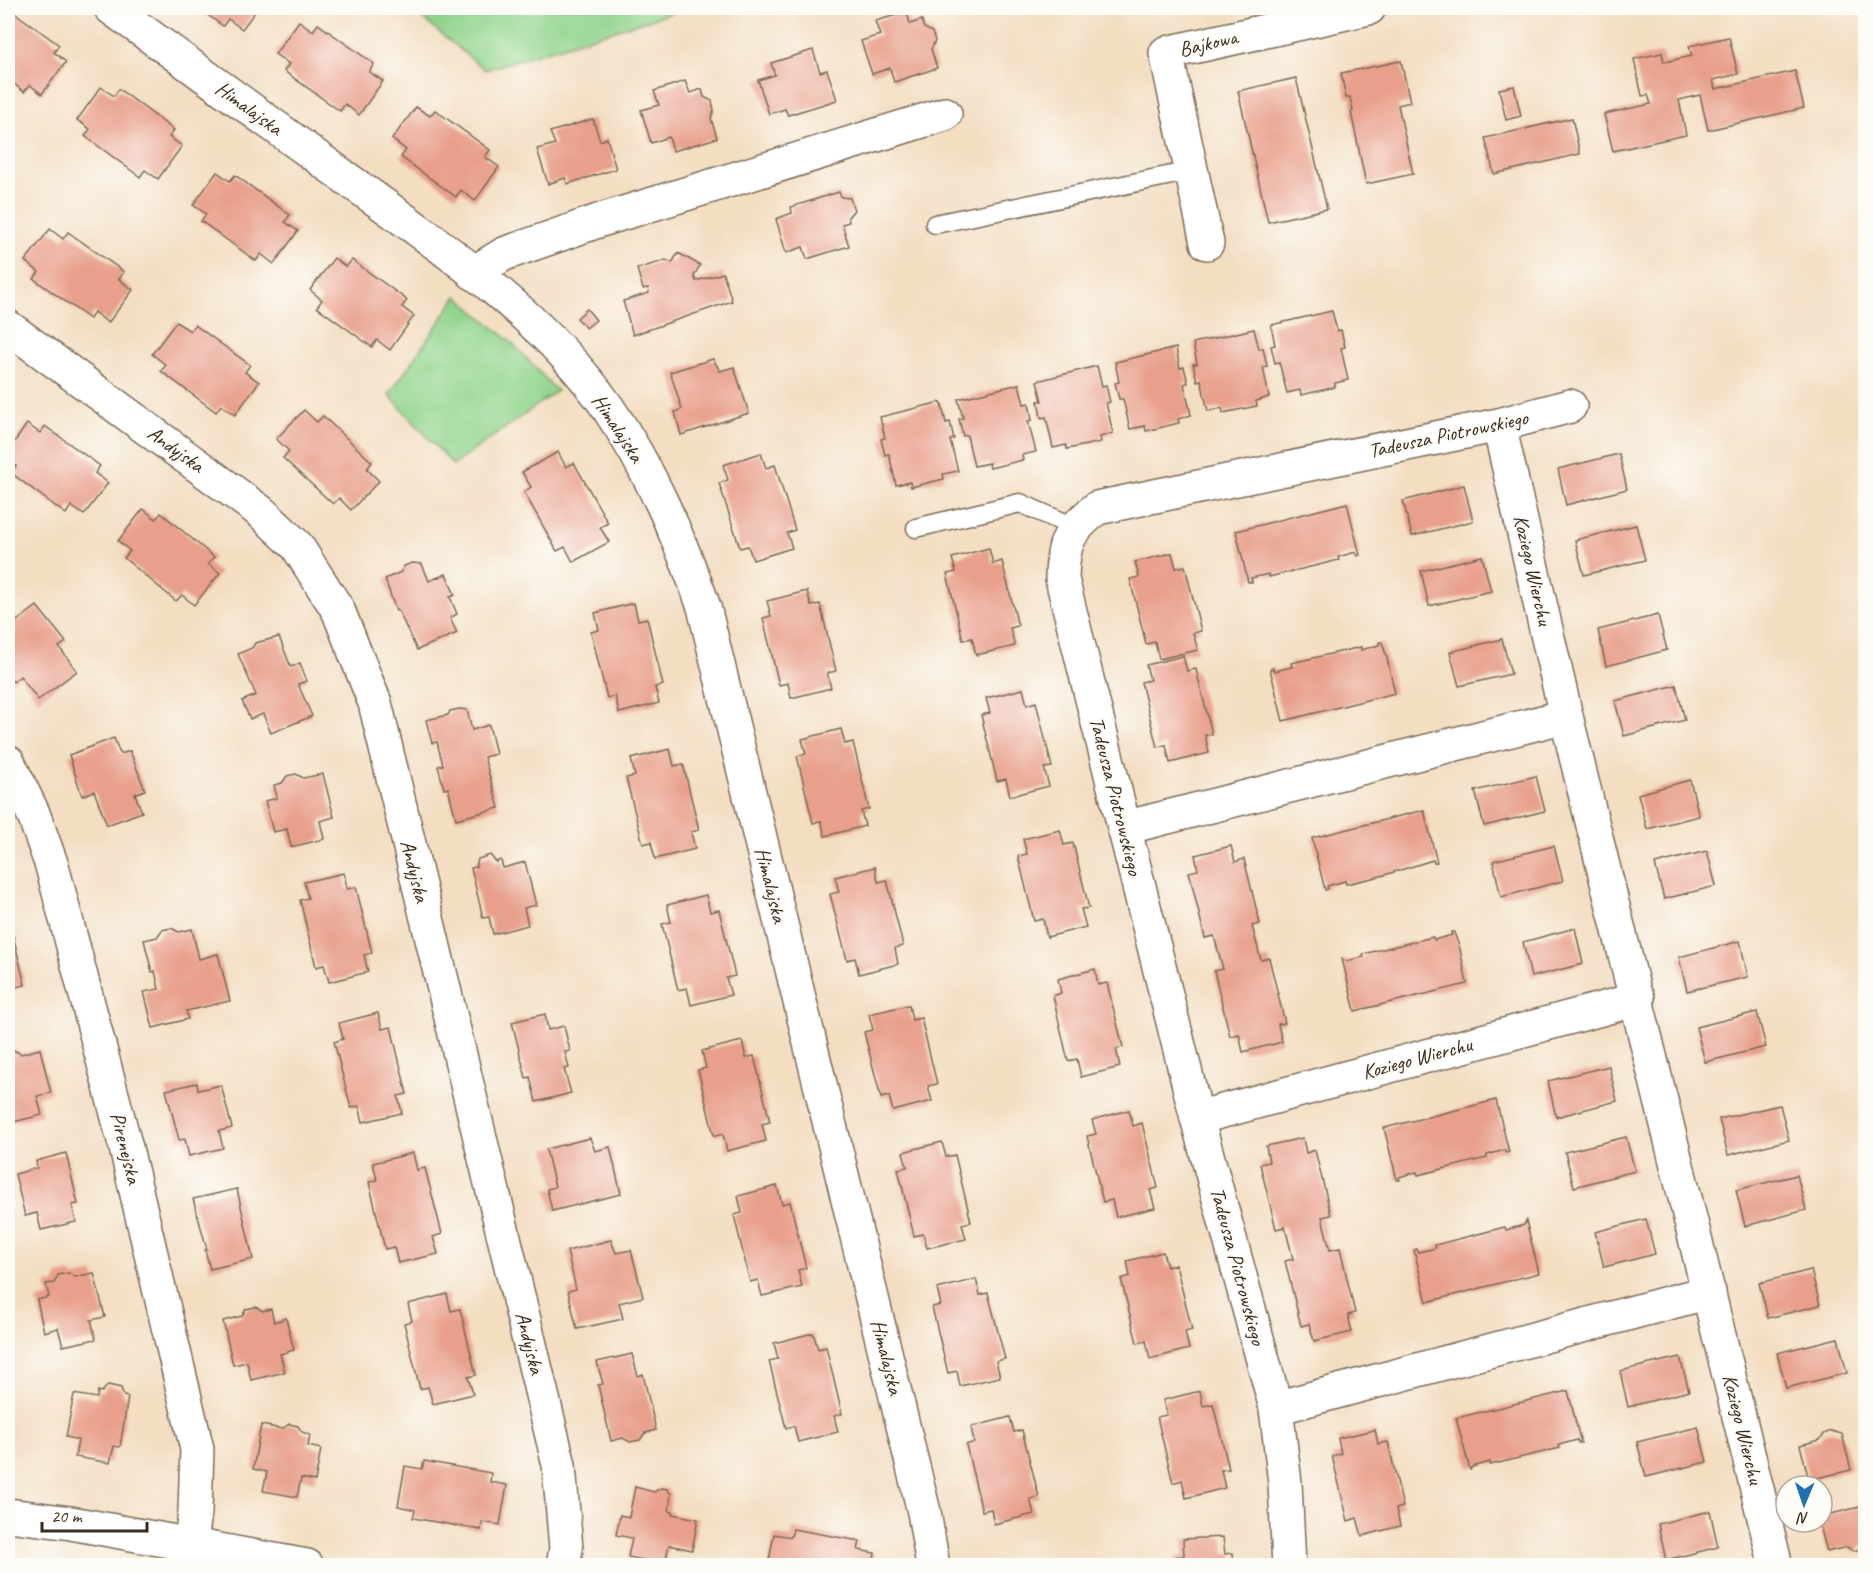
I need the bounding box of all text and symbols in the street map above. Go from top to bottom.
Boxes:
street label: Bajkowa [1176,23,1242,62]
street label: Himalajska [210,75,289,142]
street label: Himalajska [586,389,651,469]
street label: Tadeusza Piotrowskiego [1366,404,1532,464]
street label: Andyjska [143,420,211,479]
street label: Koziego Wierchu [1508,512,1559,629]
street label: Tadeusza Piotrowskiego [1084,714,1149,879]
street label: Andyjska [395,837,436,907]
street label: Himalajska [749,845,793,927]
street label: Koziego Wierchu [1359,1031,1476,1085]
street label: Pirenejska [105,1110,148,1188]
street label: Tadeusza Piotrowskiego [1204,1184,1272,1349]
street label: Andyjska [510,1309,551,1379]
street label: Himalajska [865,1317,909,1399]
street label: Koziego Wierchu [1717,1371,1769,1488]
north arrow [1774,1474,1834,1534]
scale bar [42,1495,147,1533]
text: 20 m [51,1505,84,1527]
text: N [1795,1508,1809,1528]

